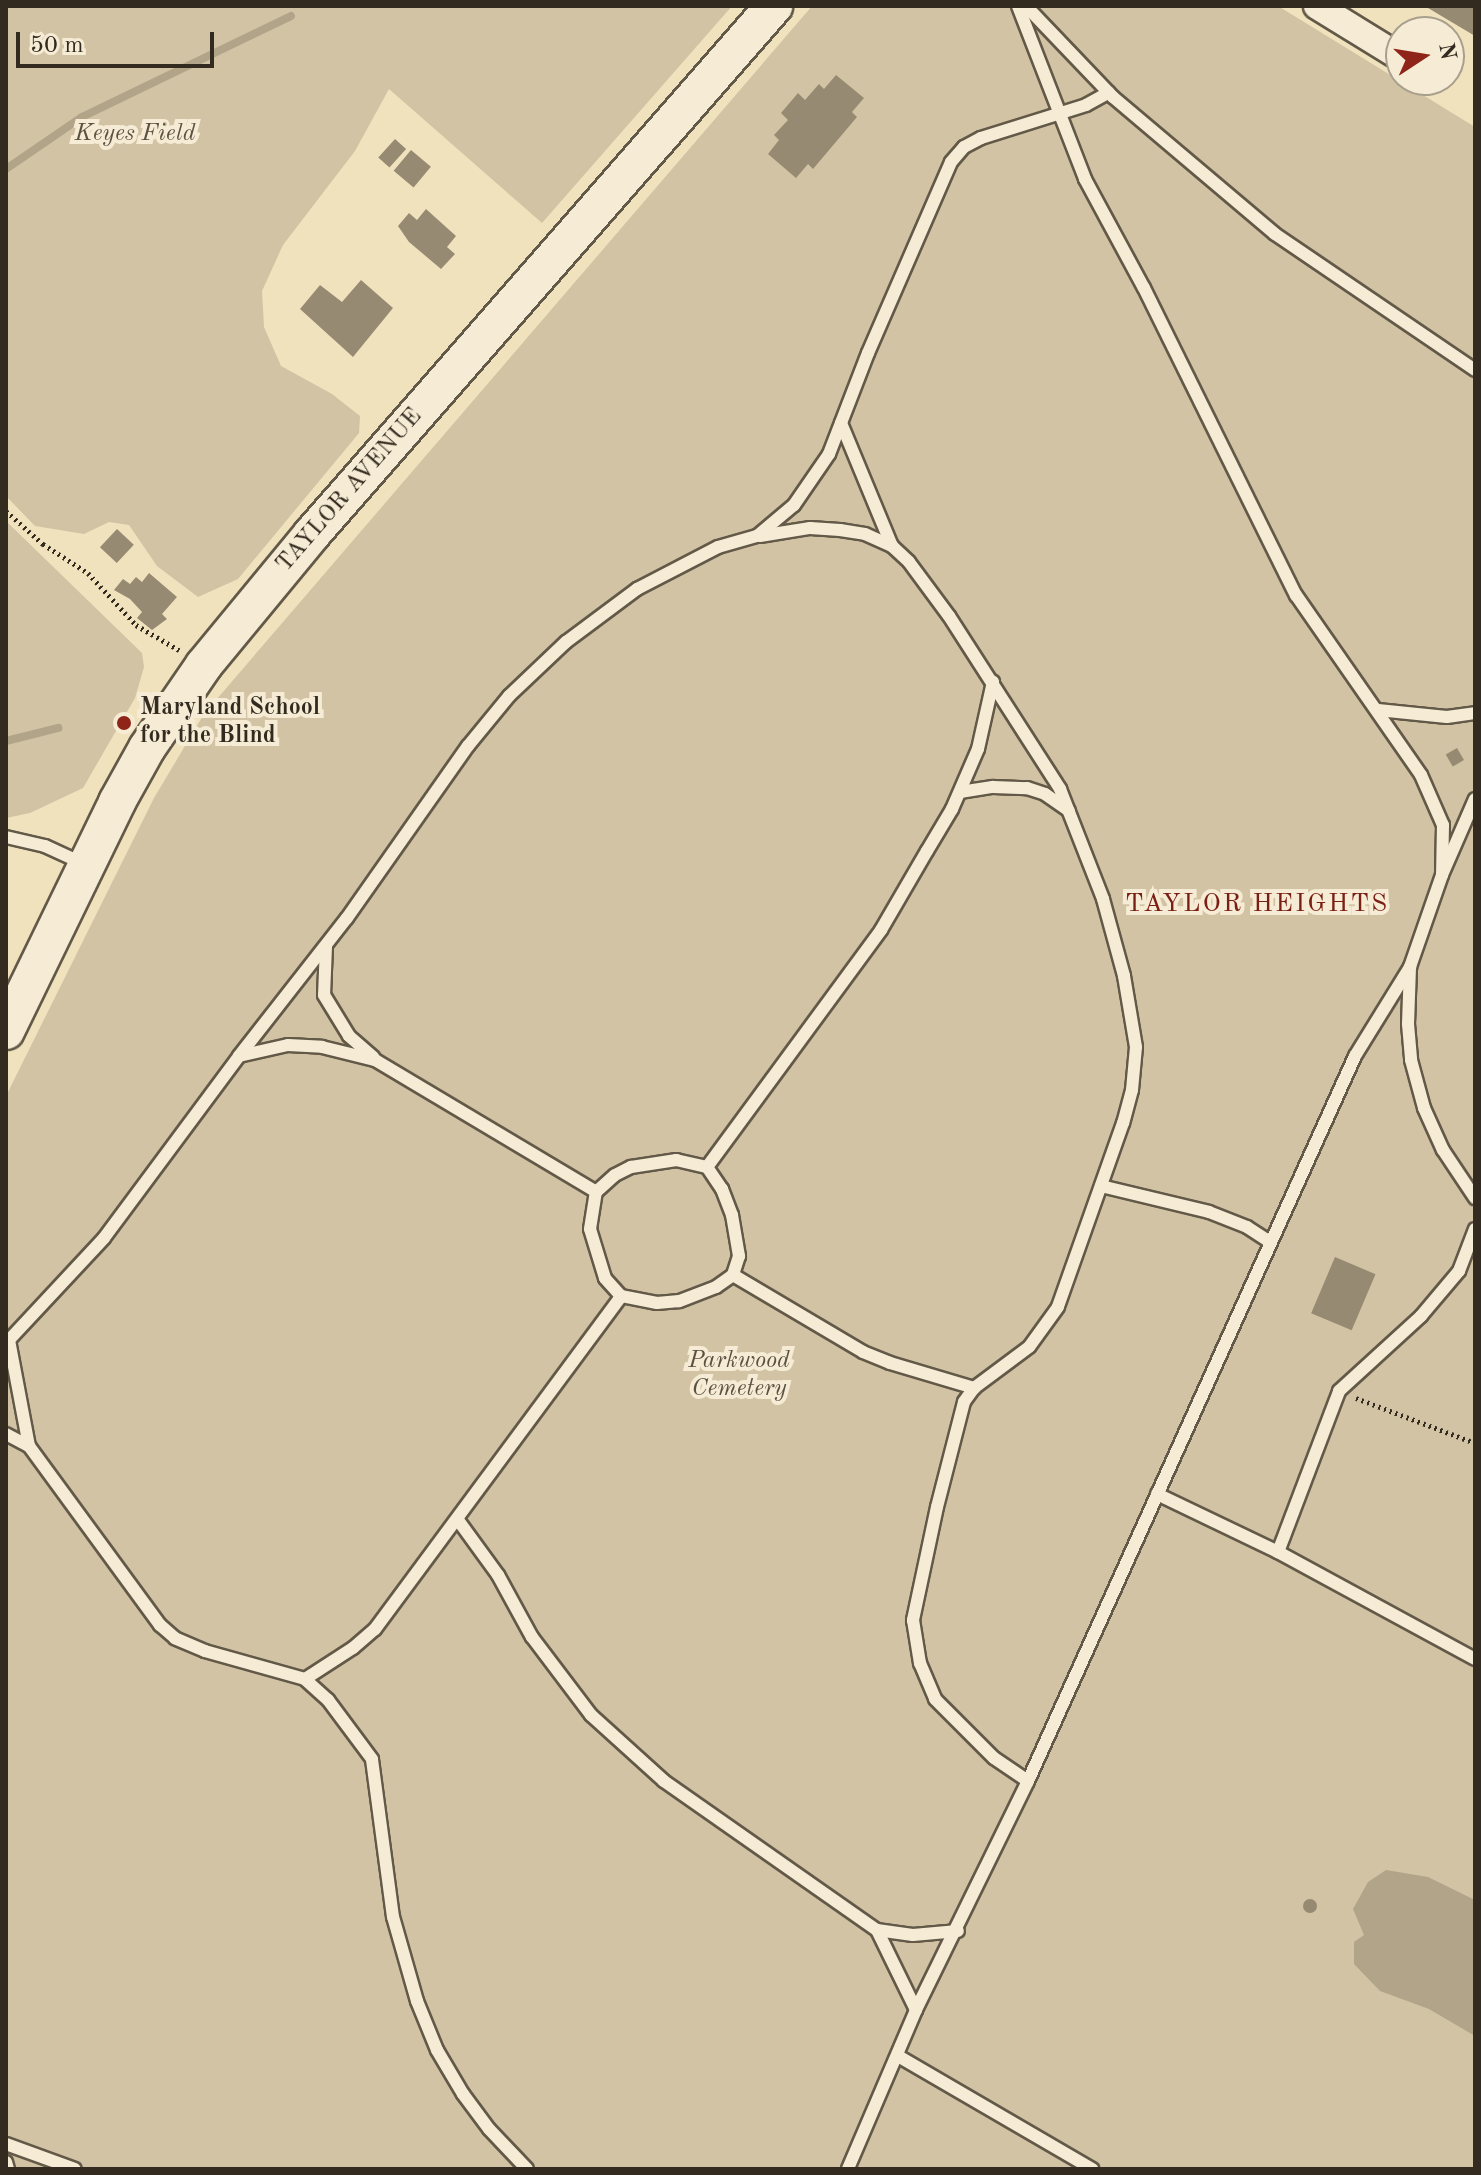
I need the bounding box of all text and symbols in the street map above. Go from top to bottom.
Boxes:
scale bar [20,16,218,66]
north arrow [1385,16,1465,96]
text: 50 m [30,34,84,58]
text: N [1434,41,1459,62]
park label: Keyes Field [75,121,195,149]
street label: TAYLOR AVENUE [271,403,429,579]
place label: Maryland School for the Blind [140,695,320,751]
marker: Maryland School for the Blind [115,714,133,732]
district label: TAYLOR HEIGHTS [1125,889,1389,921]
park label: Parkwood Cemetery [688,1348,790,1404]

